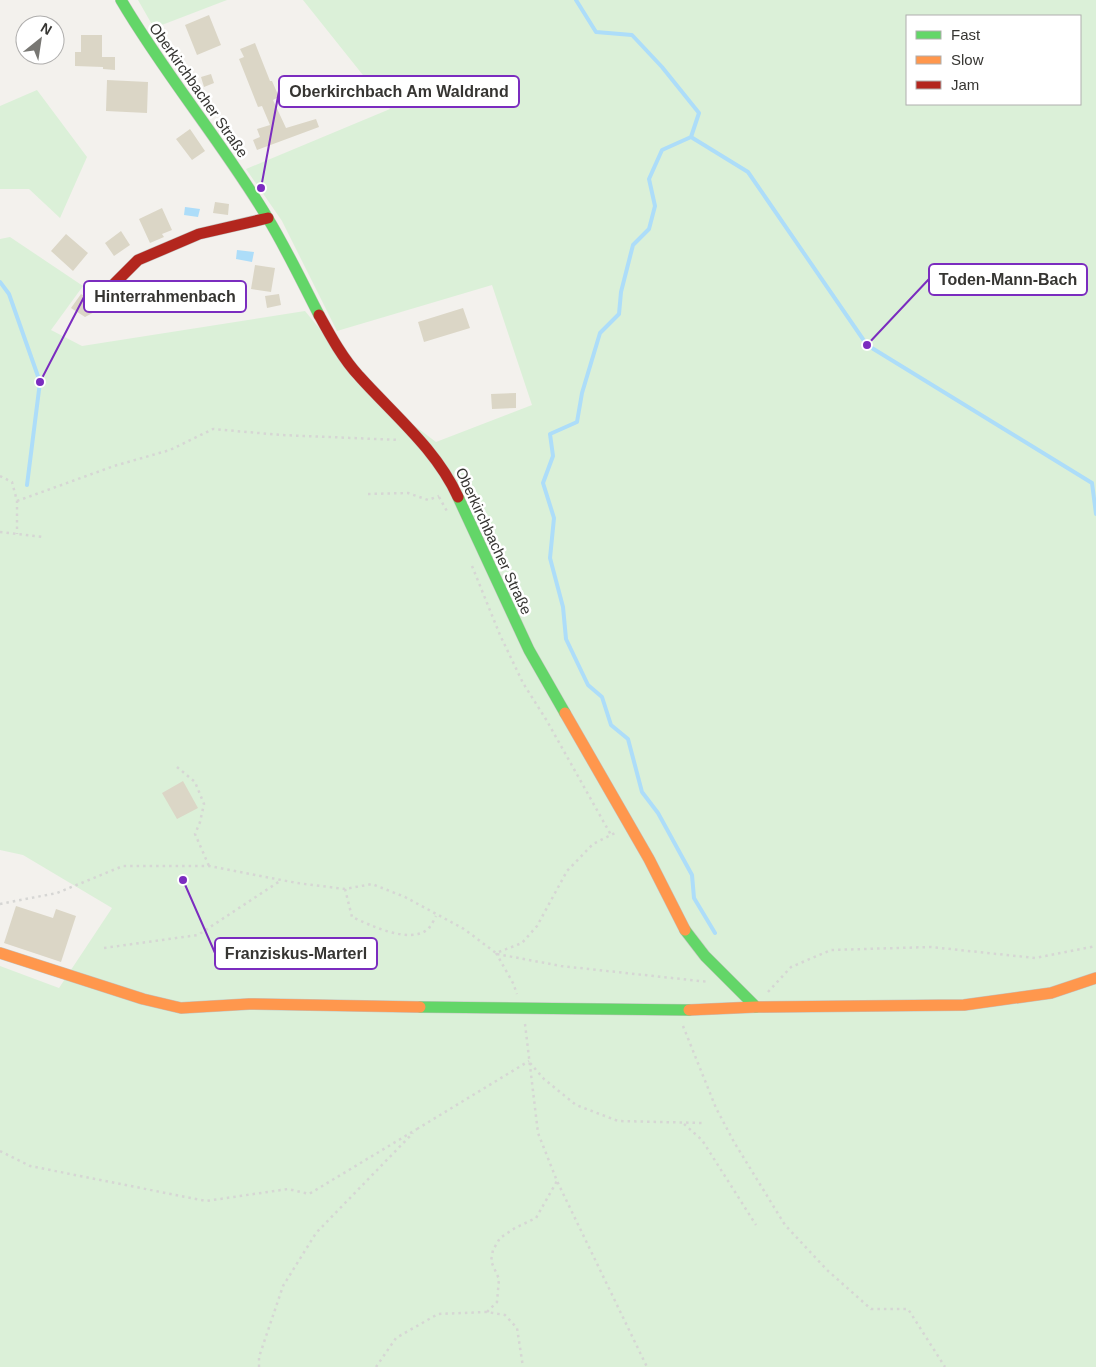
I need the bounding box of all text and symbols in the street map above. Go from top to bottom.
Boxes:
north arrow [15,15,65,65]
legend [906,15,1081,105]
text: N [38,19,55,38]
street label: Oberkirchbacher Straße [146,20,252,160]
text: Fast [951,26,981,43]
text: Slow [951,51,984,68]
callout: Oberkirchbach Am Waldrand [279,76,519,107]
text: Jam [951,76,979,93]
text: Oberkirchbach Am Waldrand [289,83,509,100]
callout: Toden-Mann-Bach [929,264,1087,295]
text: Toden-Mann-Bach [939,271,1077,288]
callout: Hinterrahmenbach [84,281,246,312]
text: Hinterrahmenbach [94,288,236,305]
street label: Oberkirchbacher Straße [452,465,536,617]
callout: Franziskus-Marterl [215,938,377,969]
text: Franziskus-Marterl [225,945,367,962]

